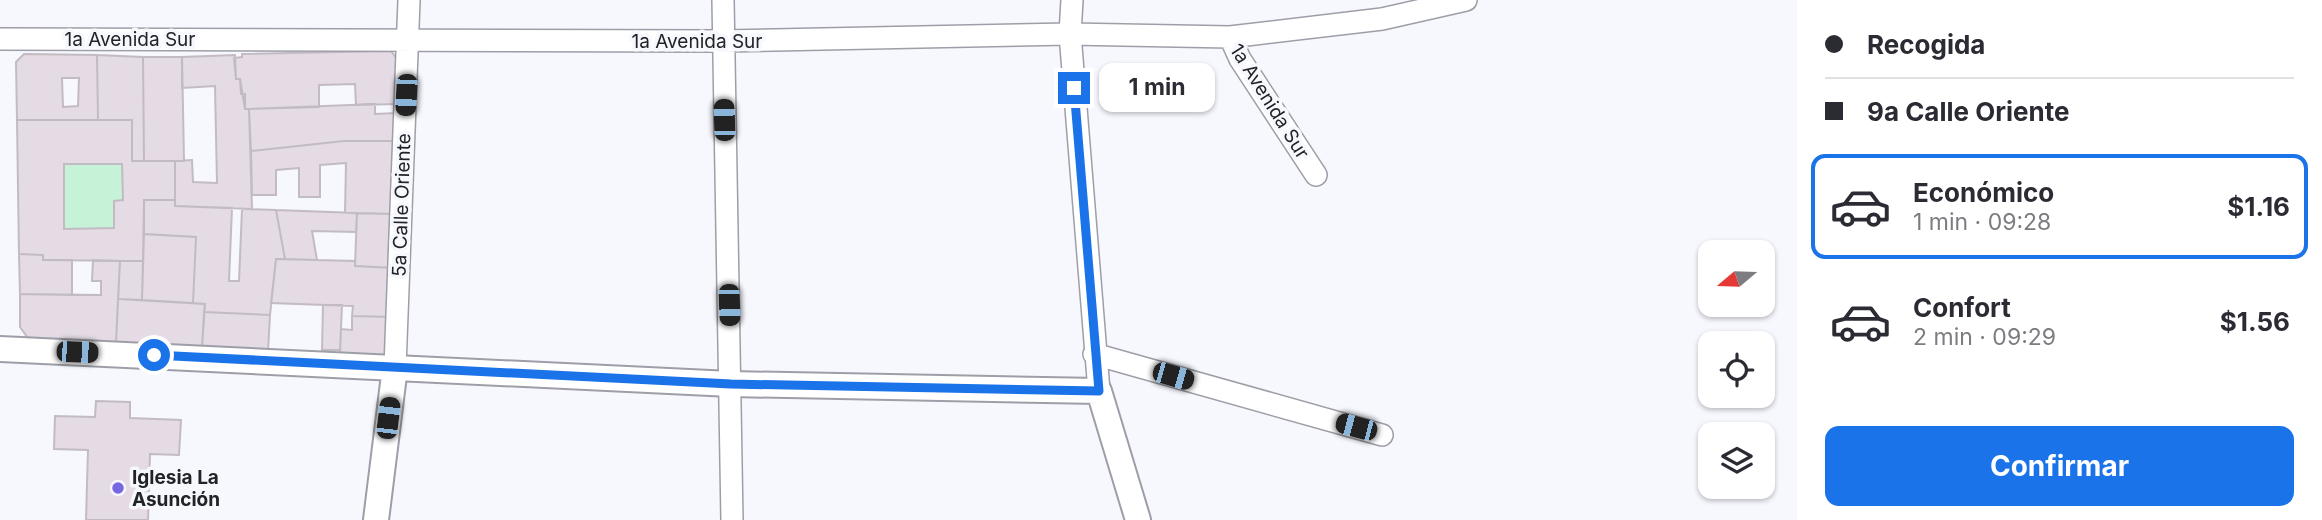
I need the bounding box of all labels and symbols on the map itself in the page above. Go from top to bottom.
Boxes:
street label: 1a Avenida Sur [65,28,196,51]
street label: 1a Avenida Sur [632,30,763,53]
street label: 1a Avenida Sur [1225,40,1314,163]
callout: 1 min [1098,64,1214,112]
route end [1058,72,1090,104]
car [395,73,418,117]
car [713,99,736,141]
street label: 5a Calle Oriente [387,133,416,277]
north arrow [1698,240,1774,317]
car [718,284,741,326]
route start [138,339,170,371]
car [56,341,99,363]
car [1150,360,1197,392]
car [376,396,401,440]
car [1333,411,1380,443]
place label: Iglesia La Asunción [132,466,220,511]
marker: Iglesia La Asunción [110,480,126,496]

